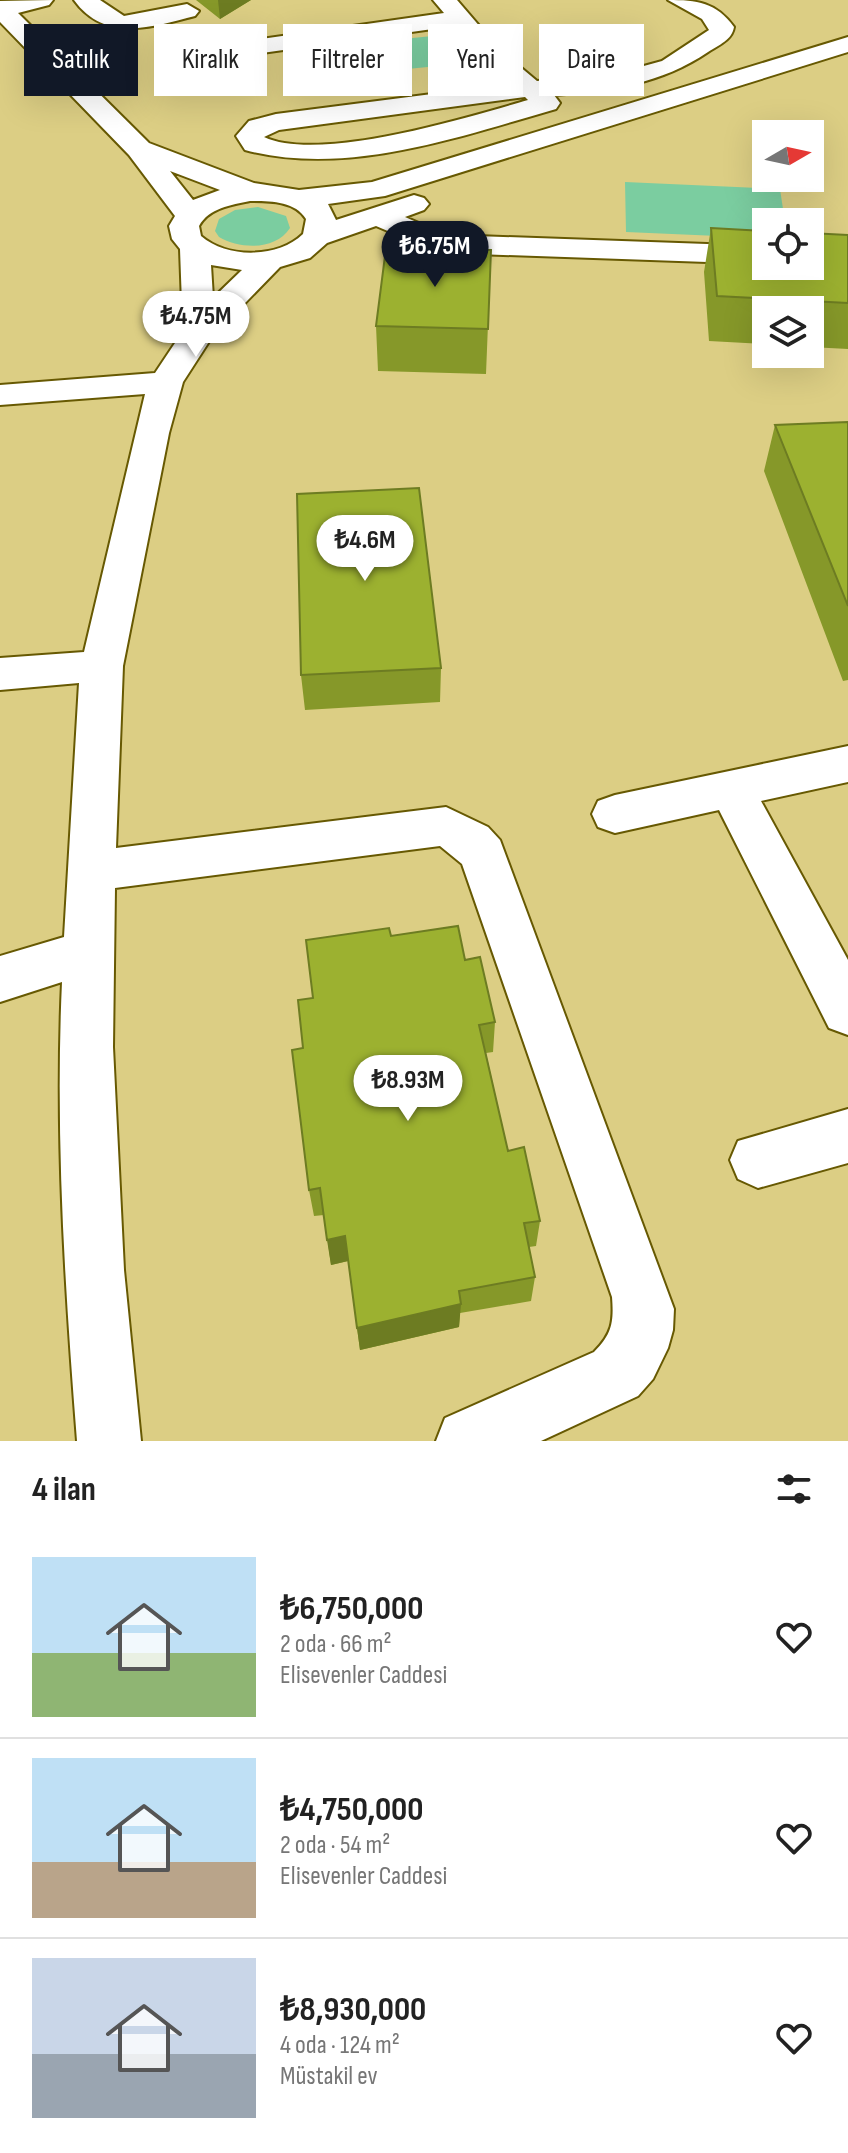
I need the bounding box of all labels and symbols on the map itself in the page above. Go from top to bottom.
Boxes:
north arrow [752,120,824,192]
pin: ₺6.75M [370,221,500,289]
pin: ₺4.75M [131,291,261,359]
pin: ₺4.6M [309,515,421,583]
pin: ₺8.93M [343,1055,473,1123]

